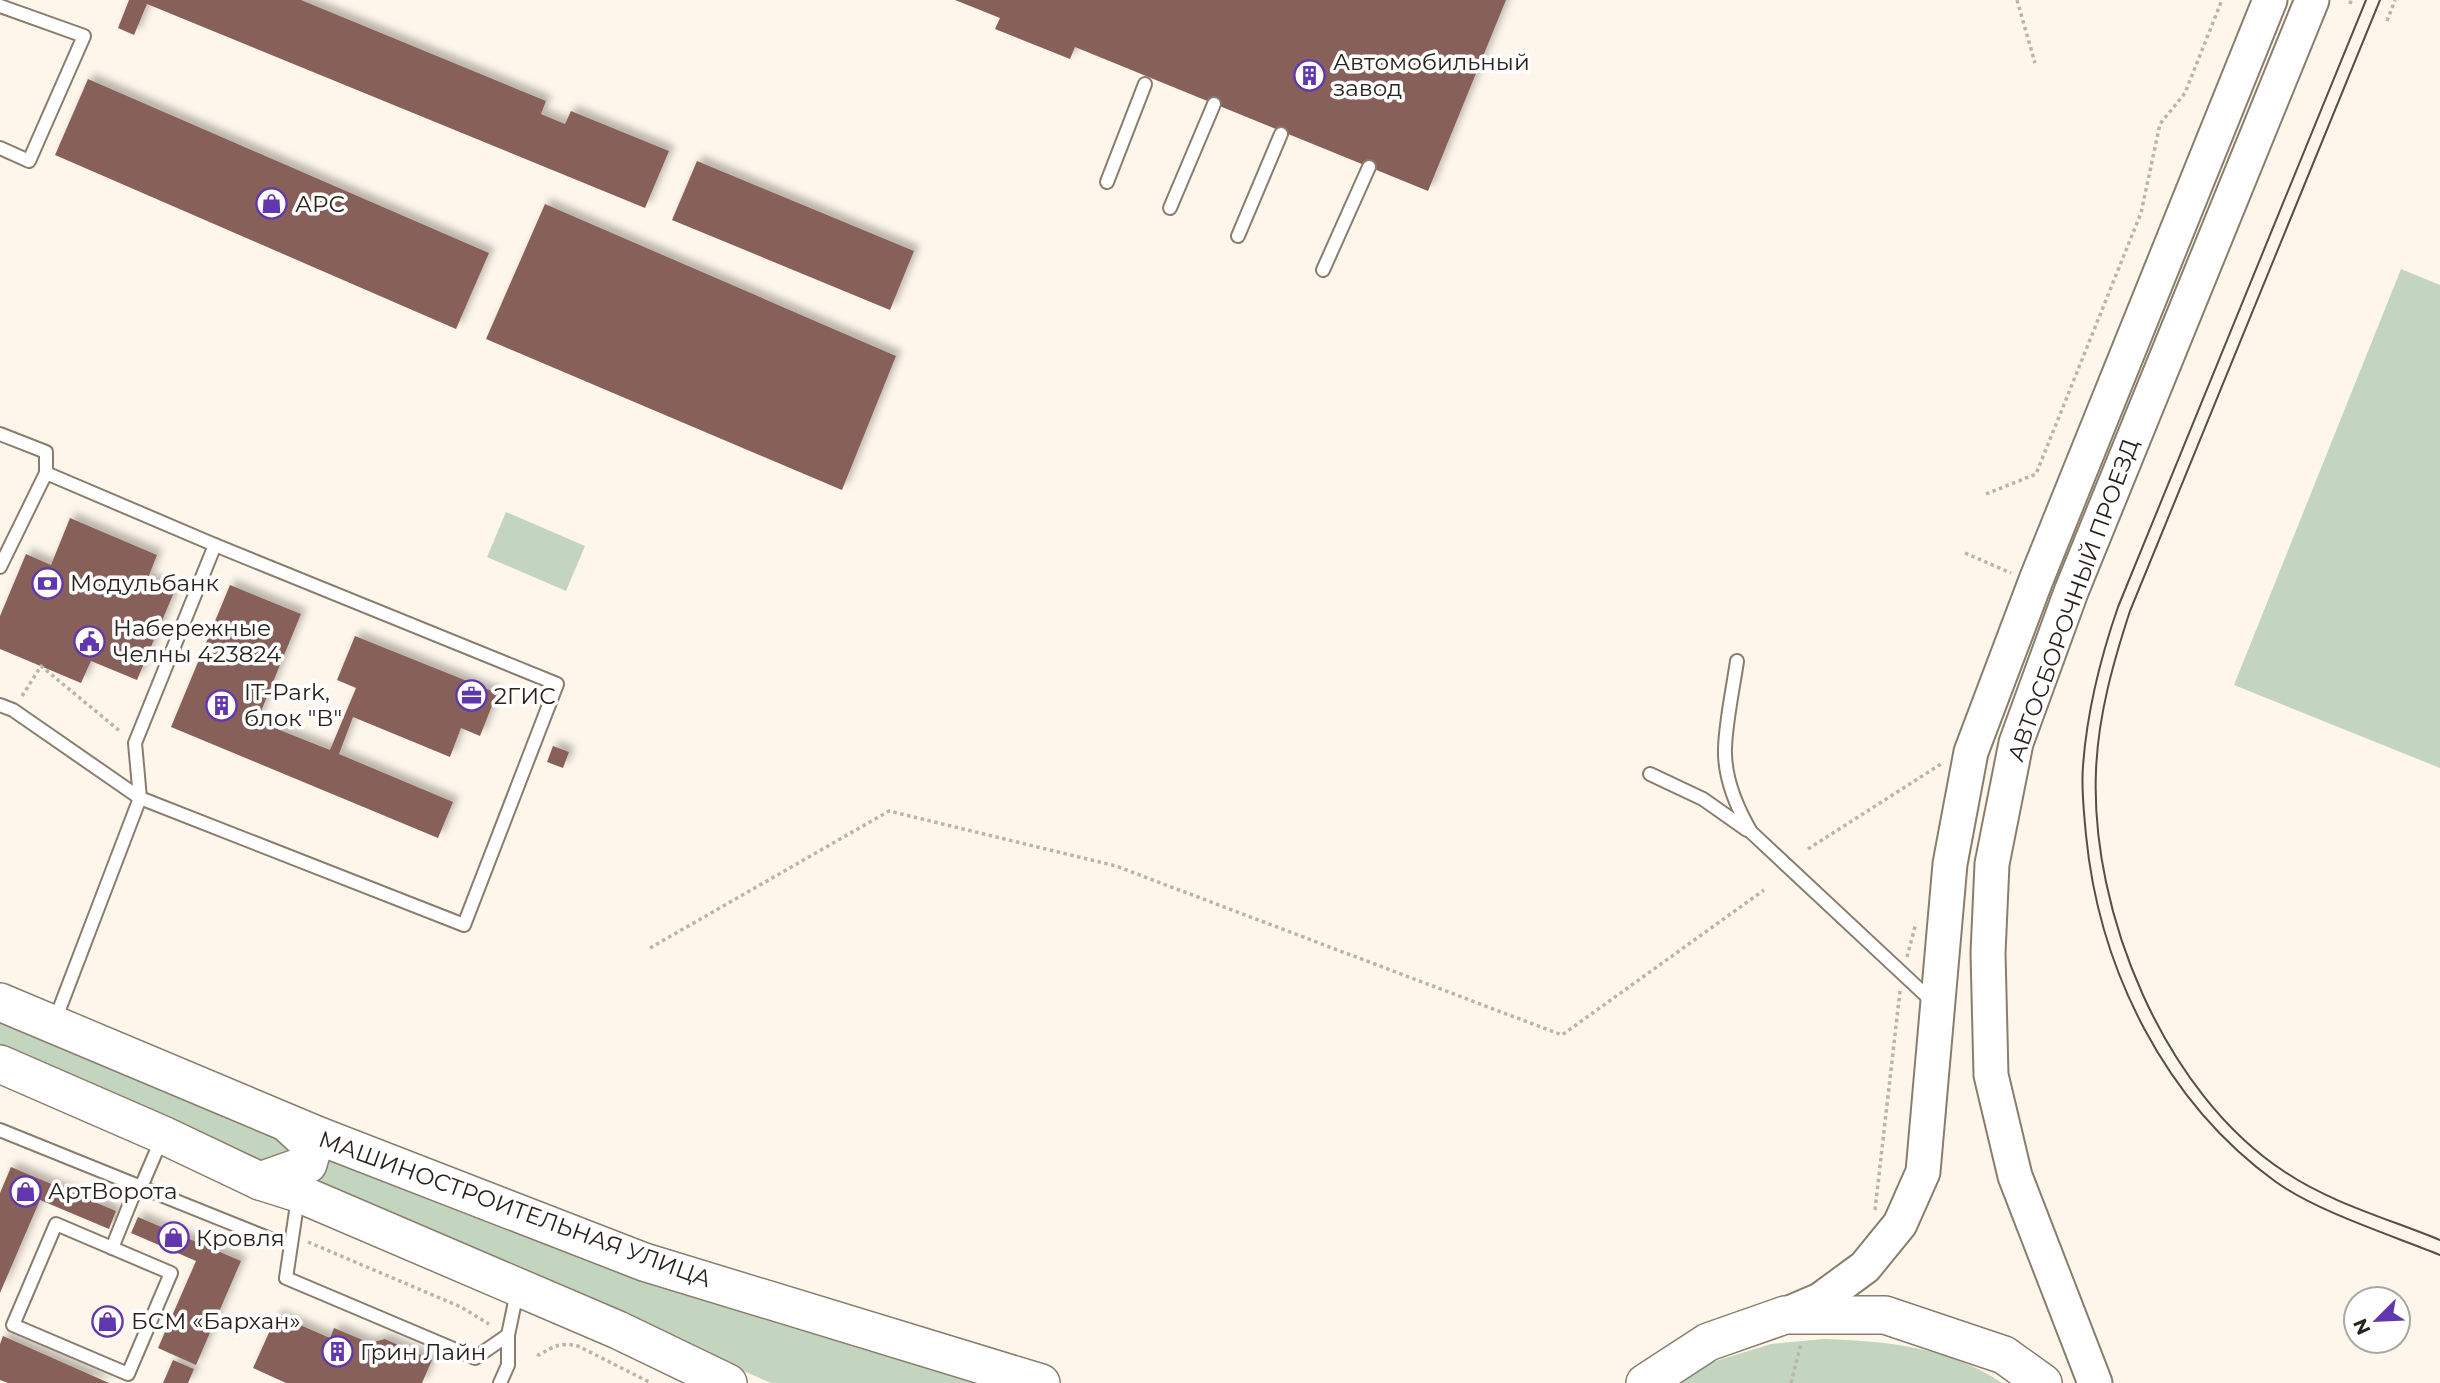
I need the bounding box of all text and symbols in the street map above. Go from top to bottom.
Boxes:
place label: Автомобильный завод [1333,48,1530,102]
building icon: Автомобильный завод [1293,58,1327,92]
shop icon: АРС [255,187,289,221]
place label: АРС [295,190,345,218]
street label: АВТОСБОРОЧНЫЙ ПРОЕЗД [2002,435,2144,765]
bank icon: Модульбанк [30,566,64,600]
place label: Модульбанк [70,569,219,597]
place label: Набережные Челны 423824 [113,614,281,668]
public building icon: Набережные Челны 423824 [73,624,107,658]
place label: IT-Park, блок "В" [244,678,342,732]
office icon: 2ГИС [454,679,488,713]
place label: 2ГИС [494,682,556,710]
building icon: IT-Park, блок "В" [204,688,238,722]
street label: МАШИНОСТРОИТЕЛЬНАЯ УЛИЦА [315,1125,715,1293]
shop icon: АртВорота [8,1174,42,1208]
place label: АртВорота [48,1177,177,1205]
shop icon: Кровля [156,1221,190,1255]
place label: Кровля [196,1224,285,1252]
north arrow [2342,1285,2412,1355]
shop icon: БСМ «Бархан» [91,1304,125,1338]
place label: БСМ «Бархан» [131,1307,301,1335]
text: N [2348,1315,2376,1338]
building icon: Грин Лайн [320,1335,354,1369]
place label: Грин Лайн [360,1338,486,1366]

